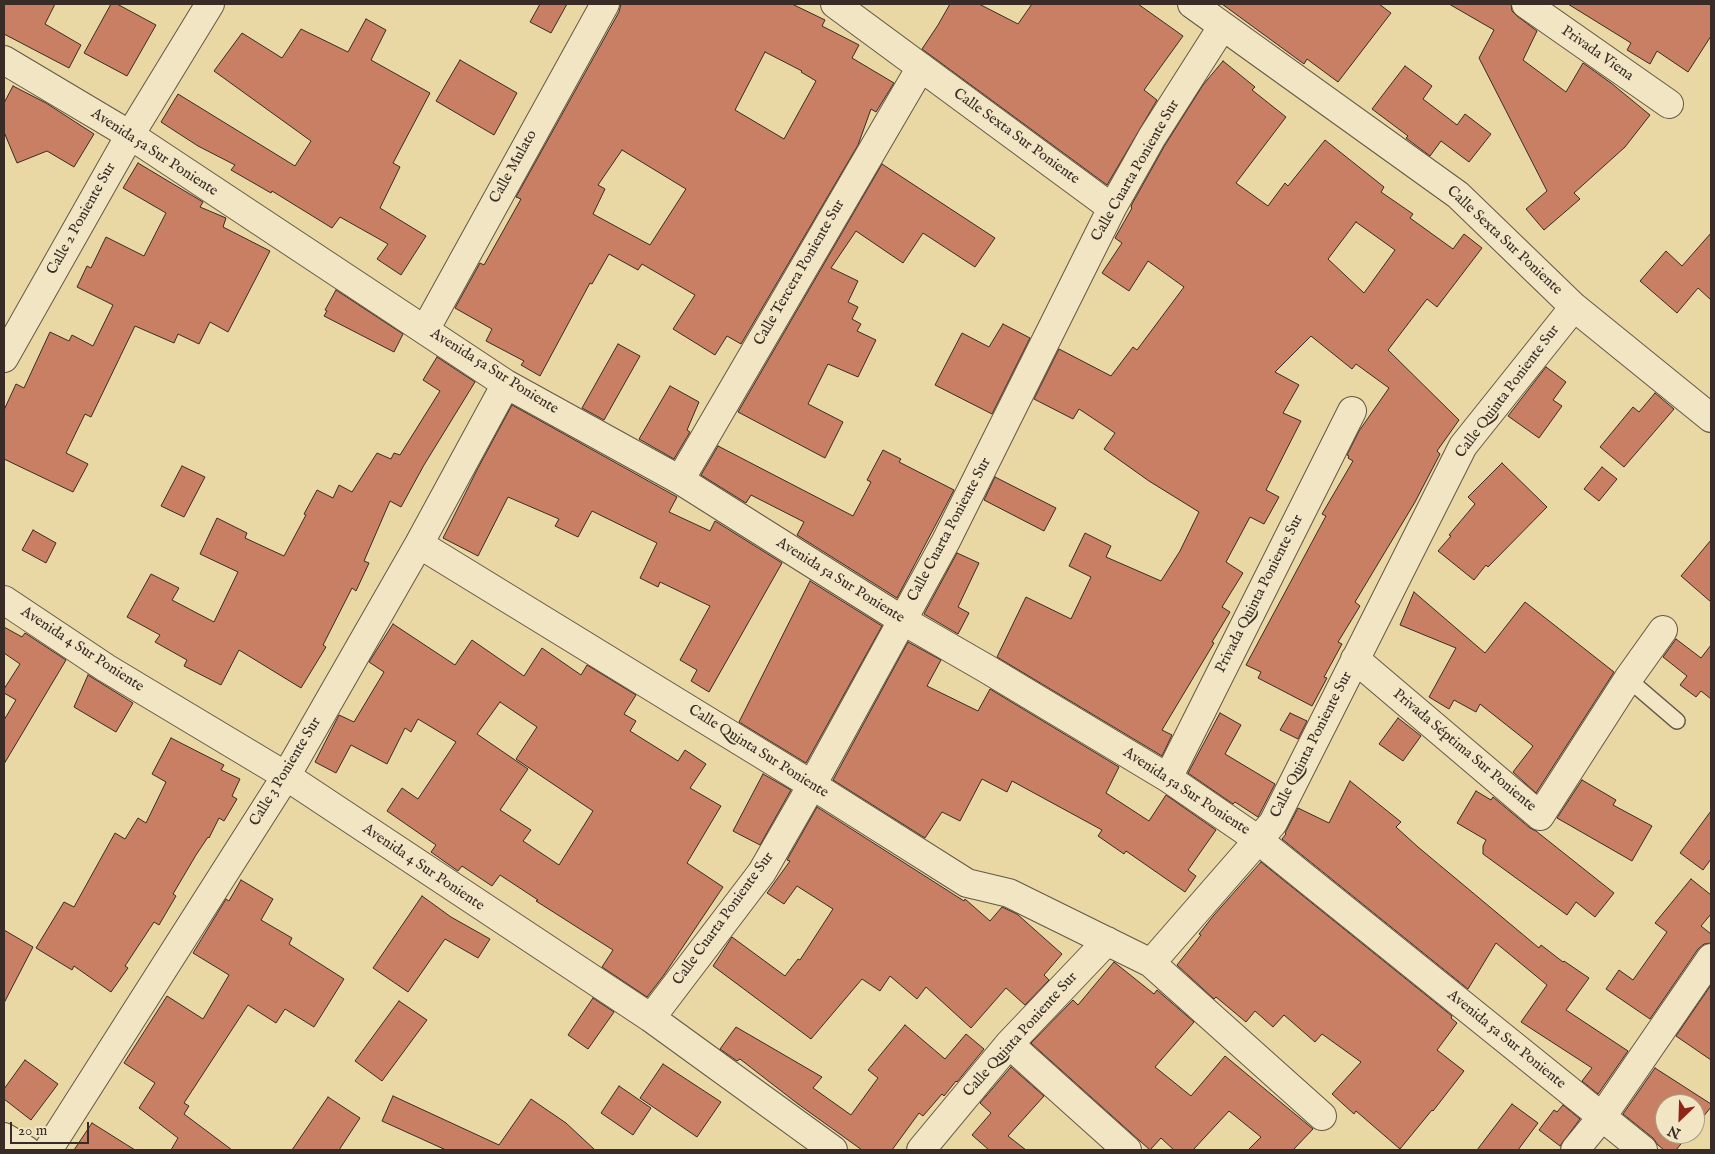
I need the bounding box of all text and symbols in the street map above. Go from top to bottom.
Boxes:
street label: Privada Viena [1557,23,1637,85]
street label: Calle Sexta Sur Poniente [949,85,1083,189]
street label: Calle Cuarta Poniente Sur [1088,97,1184,245]
street label: Avenida 5a Sur Poniente [87,105,221,201]
street label: Calle Mulato [486,127,542,207]
street label: Calle 2 Poniente Sur [44,160,120,278]
street label: Calle Sexta Sur Poniente [1442,183,1566,299]
street label: Calle Tercera Poniente Sur [751,197,849,349]
street label: Calle Quinta Poniente Sur [1452,322,1564,462]
street label: Avenida 5a Sur Poniente [427,325,561,419]
street label: Calle Cuarta Poniente Sur [904,455,996,605]
street label: Privada Quinta Poniente Sur [1212,512,1308,676]
street label: Avenida 5a Sur Poniente [773,534,907,628]
street label: Avenida 4 Sur Poniente [17,603,147,697]
street label: Calle Quinta Poniente Sur [1267,669,1357,821]
street label: Privada Séptima Sur Poniente [1389,686,1539,816]
street label: Calle Quinta Sur Poniente [685,701,831,803]
street label: Calle 3 Poniente Sur [246,714,326,830]
street label: Avenida 5a Sur Poniente [1119,744,1253,840]
street label: Avenida 4 Sur Poniente [359,821,487,915]
street label: Calle Cuarta Poniente Sur [670,849,778,989]
street label: Calle Quinta Poniente Sur [960,969,1082,1101]
street label: Avenida 5a Sur Poniente [1443,987,1569,1093]
north arrow [1655,1094,1705,1144]
scale bar [12,1112,91,1144]
text: 20 m [18,1121,47,1140]
text: N [1665,1121,1684,1142]

